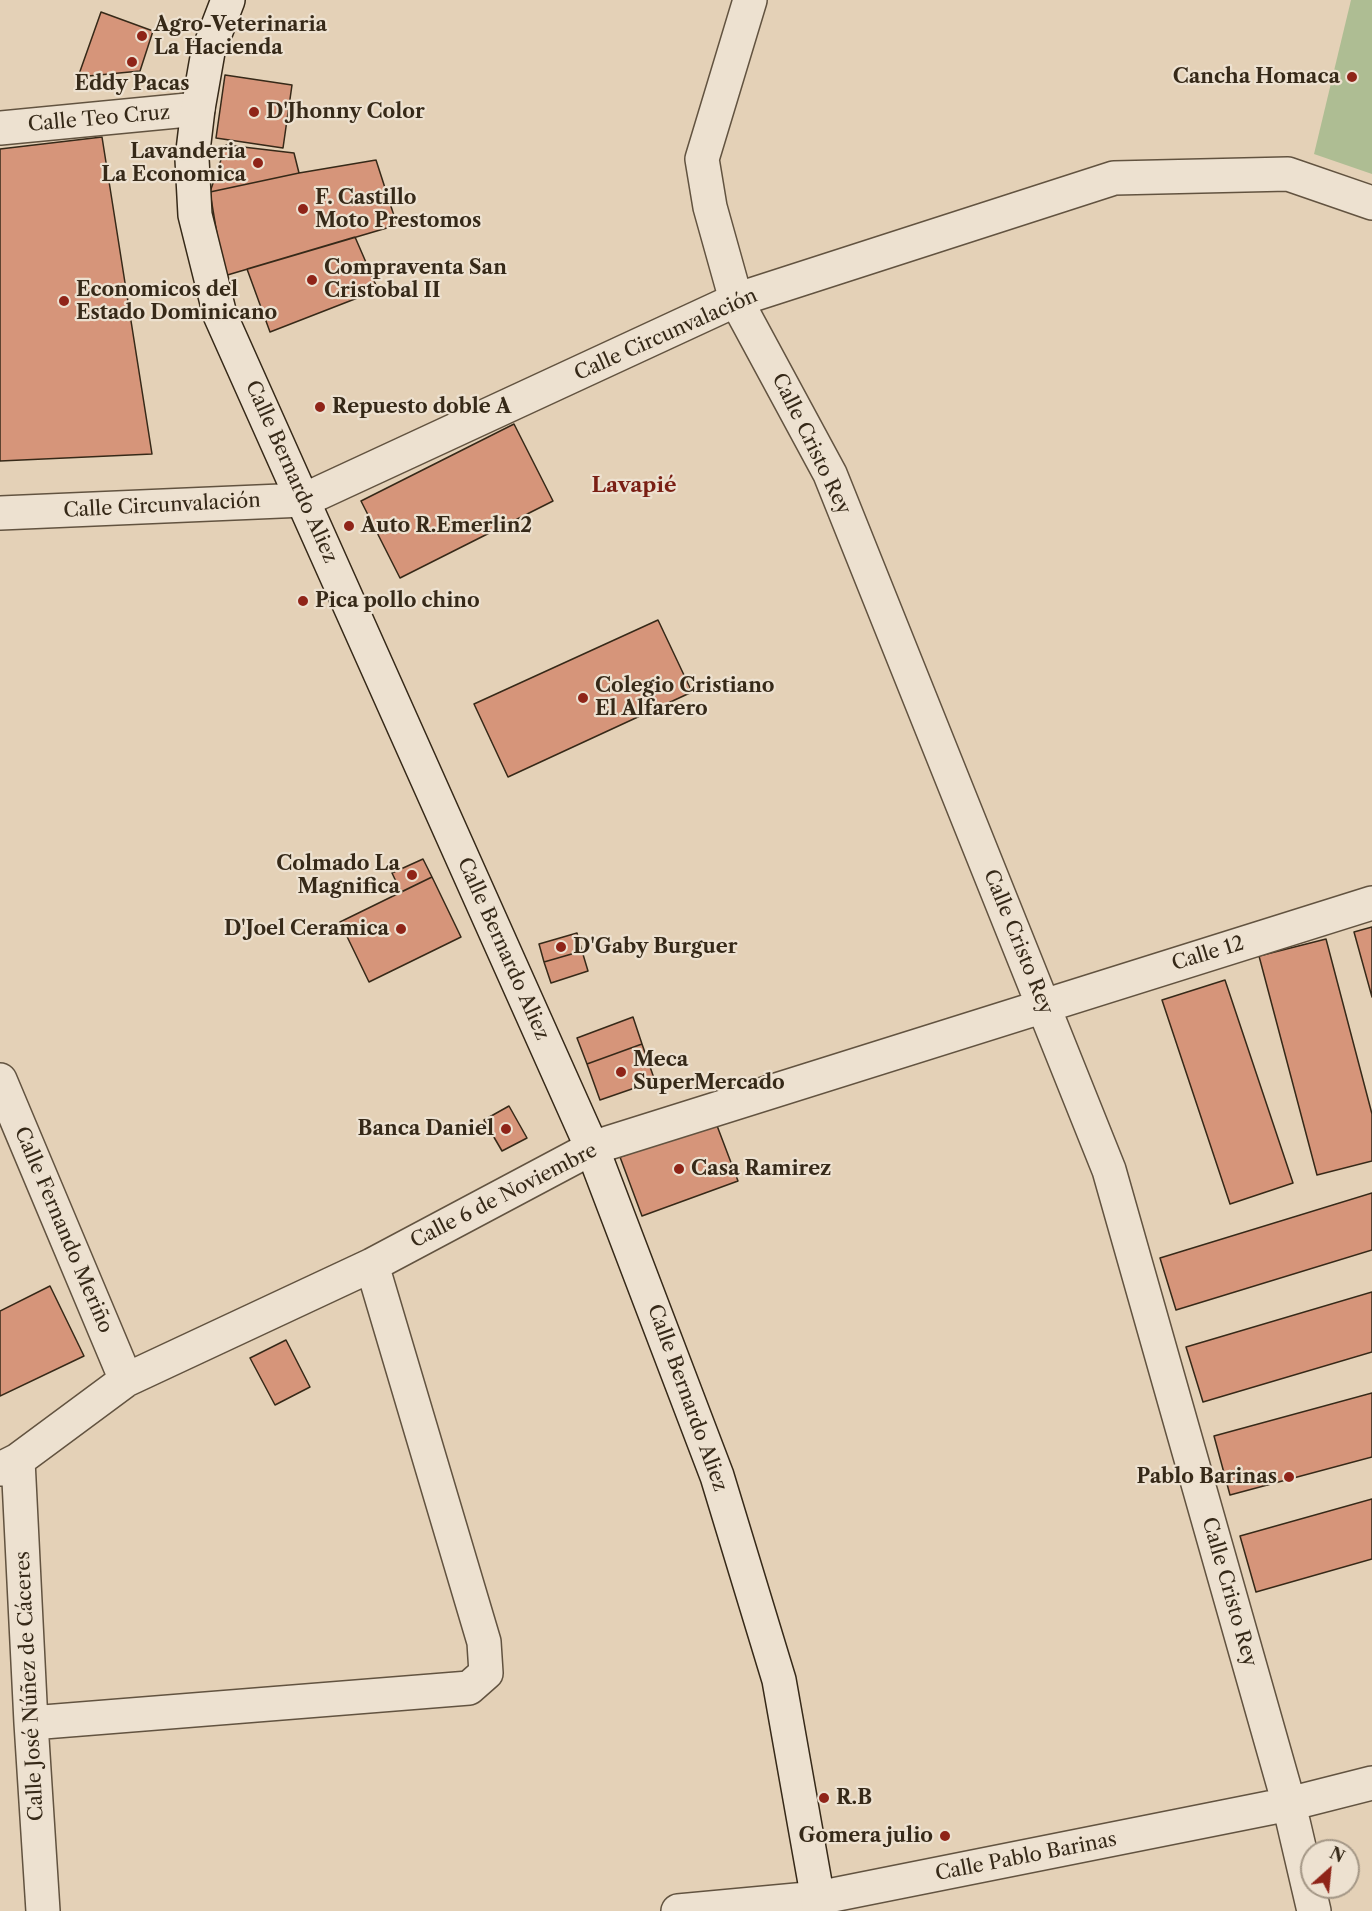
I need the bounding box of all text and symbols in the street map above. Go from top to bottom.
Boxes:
place label: Agro-Veterinaria La Hacienda [154,13,327,60]
marker: Agro-Veterinaria La Hacienda [135,29,149,43]
marker: Eddy Pacas [125,55,139,69]
place label: Cancha Homaca [1173,65,1340,89]
marker: Cancha Homaca [1345,70,1359,84]
place label: Eddy Pacas [74,72,190,96]
place label: D'Jhonny Color [266,100,425,124]
street label: Calle Teo Cruz [27,101,171,137]
marker: D'Jhonny Color [247,105,261,119]
place label: Lavanderia La Economica [101,140,246,187]
marker: Lavanderia La Economica [251,156,265,170]
place label: F. Castillo Moto Prestomos [315,186,481,233]
marker: F. Castillo Moto Prestomos [296,202,310,216]
place label: Compraventa San Cristobal II [324,256,507,303]
marker: Compraventa San Cristobal II [305,273,319,287]
place label: Economicos del Estado Dominicano [76,278,277,325]
street label: Calle Circunvalación [571,284,761,386]
marker: Economicos del Estado Dominicano [57,294,71,308]
street label: Calle Cristo Rey [766,370,856,518]
street label: Calle Bernardo Aliez [240,377,342,567]
place label: Repuesto doble A [332,395,511,419]
marker: Repuesto doble A [313,400,327,414]
district label: Lavapié [592,473,676,499]
street label: Calle Circunvalación [63,489,261,523]
place label: Auto R.Emerlin2 [361,514,532,538]
marker: Auto R.Emerlin2 [342,519,356,533]
place label: Pica pollo chino [315,589,480,613]
marker: Pica pollo chino [296,594,310,608]
place label: Colegio Cristiano El Alfarero [595,674,775,721]
marker: Colegio Cristiano El Alfarero [576,691,590,705]
place label: Colmado La Magnifica [276,852,400,899]
street label: Calle Bernardo Aliez [452,854,554,1044]
street label: Calle Cristo Rey [978,866,1058,1018]
marker: Colmado La Magnifica [405,868,419,882]
place label: D'Joel Ceramica [224,917,389,941]
marker: D'Joel Ceramica [394,922,408,936]
street label: Calle 12 [1169,932,1247,976]
place label: D'Gaby Burguer [573,935,737,959]
marker: D'Gaby Burguer [554,940,568,954]
place label: Meca SuperMercado [633,1048,785,1095]
marker: Meca SuperMercado [614,1065,628,1079]
place label: Banca Daniel [358,1117,494,1141]
marker: Banca Daniel [499,1122,513,1136]
street label: Calle Fernando Meriño [9,1123,117,1337]
street label: Calle 6 de Noviembre [407,1139,601,1253]
place label: Casa Ramirez [691,1157,831,1181]
marker: Casa Ramirez [672,1162,686,1176]
street label: Calle Bernardo Aliez [642,1301,732,1495]
place label: Pablo Barinas [1136,1465,1277,1489]
marker: Pablo Barinas [1282,1470,1296,1484]
street label: Calle Cristo Rey [1196,1515,1262,1669]
street label: Calle José Núñez de Cáceres [11,1550,49,1822]
place label: R.B [836,1786,872,1810]
marker: R.B [817,1791,831,1805]
place label: Gomera julio [799,1824,933,1848]
street label: Calle Pablo Barinas [933,1828,1119,1886]
marker: Gomera julio [938,1829,952,1843]
north arrow [1300,1839,1360,1899]
text: N [1327,1843,1348,1867]

